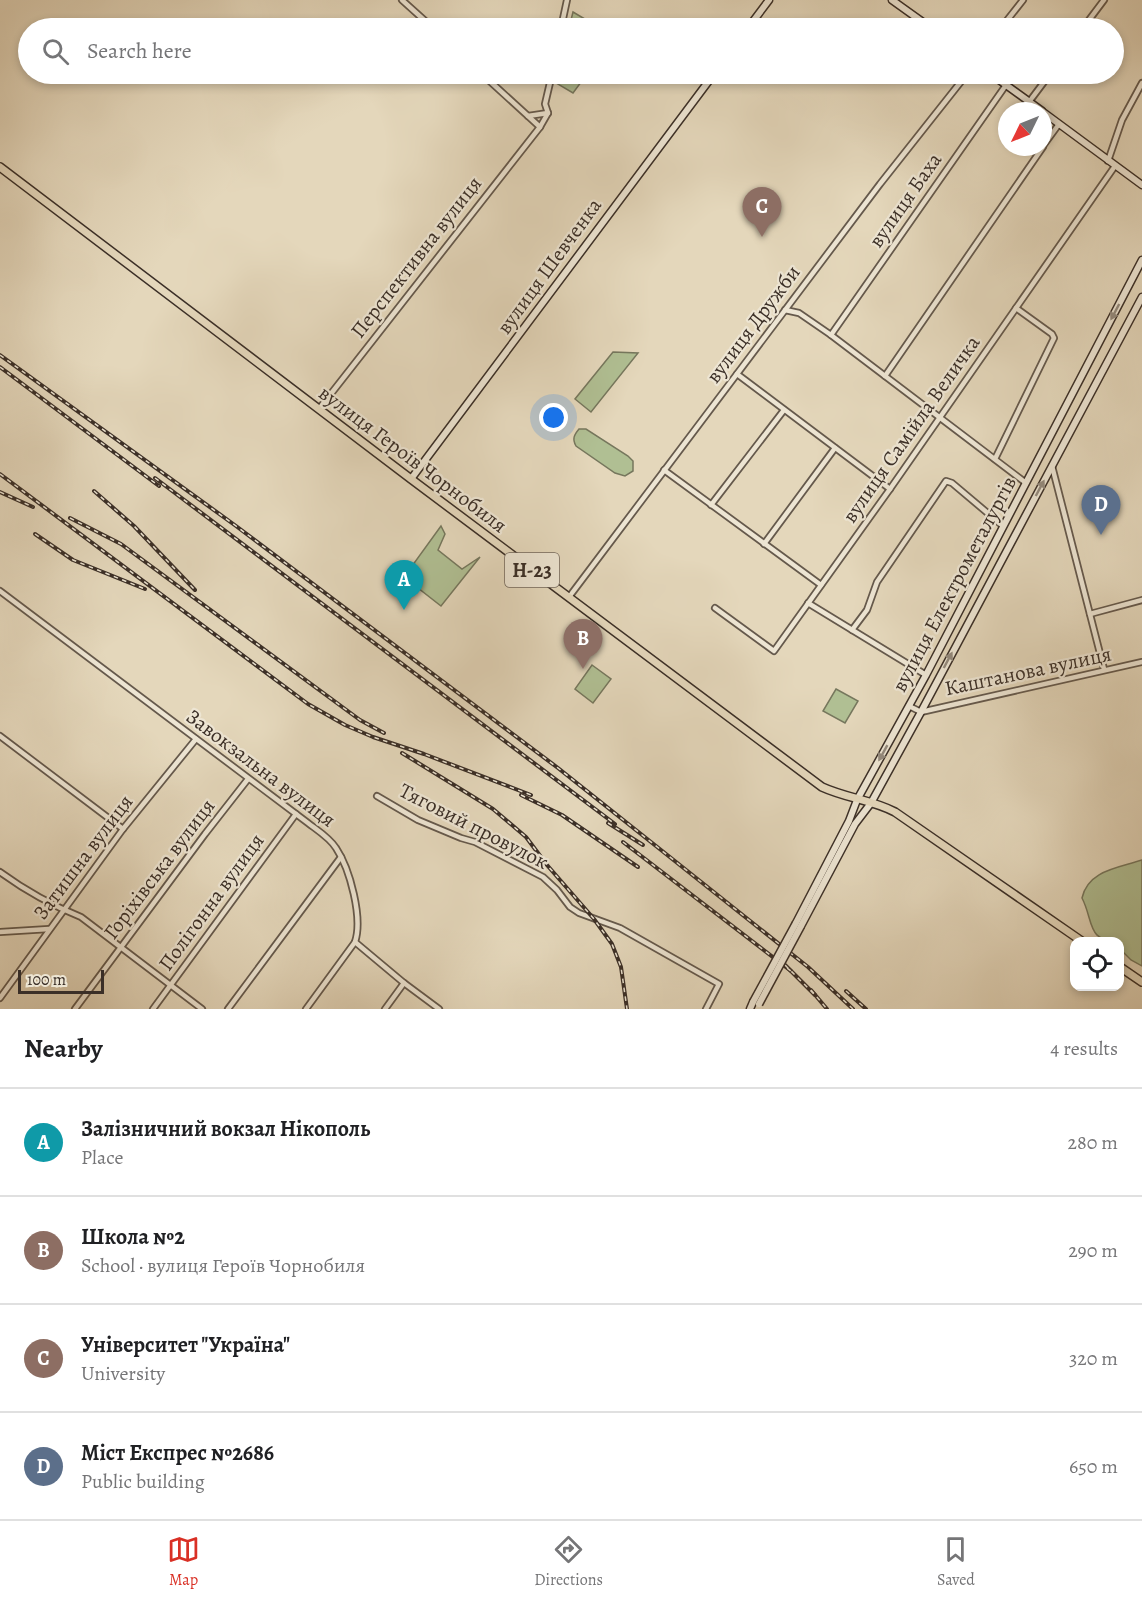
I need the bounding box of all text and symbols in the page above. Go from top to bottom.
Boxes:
search box [18,18,1124,84]
icon: search [39,35,72,68]
text: Search here [87,36,192,66]
north arrow [998,102,1052,156]
street label: вулиця Баха [862,147,948,253]
street label: Перспективна вулиця [344,170,488,344]
pin: C [742,188,782,237]
street label: вулиця Шевченка [490,192,608,340]
street label: вулиця Дружби [699,259,807,389]
one-way arrow [1110,303,1120,320]
street label: вулиця Самійла Величка [836,330,986,528]
street label: вулиця Героїв Чорнобиля [313,379,513,539]
your location [539,403,568,432]
street label: вулиця Електрометалургів [885,471,1023,697]
one-way arrow [1035,479,1045,496]
pin: D [1082,486,1120,535]
road number: Н-23 [505,553,559,587]
pin: A [384,560,424,610]
pin: B [564,620,602,669]
street label: Каштанова вулиця [942,640,1114,702]
one-way arrow [943,652,953,669]
street label: Завокзальна вулиця [180,702,342,834]
one-way arrow [878,745,888,762]
street label: Тяговий провулок [395,776,554,876]
street label: Затишна вулиця [27,789,139,925]
street label: Горіхівська вулиця [97,793,221,945]
street label: Полігонна вулиця [152,828,270,976]
map controls [1070,937,1124,991]
button: locate [1070,937,1124,991]
scale bar [18,967,104,995]
text: 100 m [27,969,66,991]
text: Nearby [24,1031,103,1066]
text: 4 results [1050,1035,1118,1062]
text: Залізничний вокзал Нікополь [81,1114,370,1144]
text: A [37,1129,50,1156]
text: 280 m [1068,1129,1118,1156]
text: Place [81,1144,123,1171]
text: Школа №2 [81,1222,185,1252]
text: B [37,1237,50,1264]
text: 290 m [1068,1237,1118,1264]
text: School · вулиця Героїв Чорнобиля [81,1252,365,1279]
text: Університет "Україна" [81,1330,290,1360]
text: C [37,1345,50,1372]
text: 320 m [1069,1345,1118,1372]
text: University [81,1360,165,1387]
text: Міст Експрес №2686 [81,1438,274,1468]
text: D [37,1453,50,1480]
text: 650 m [1069,1453,1118,1480]
text: Public building [81,1468,205,1495]
tab: Map [167,1533,200,1591]
tab: Directions [534,1533,603,1591]
tab: Saved [937,1533,975,1591]

